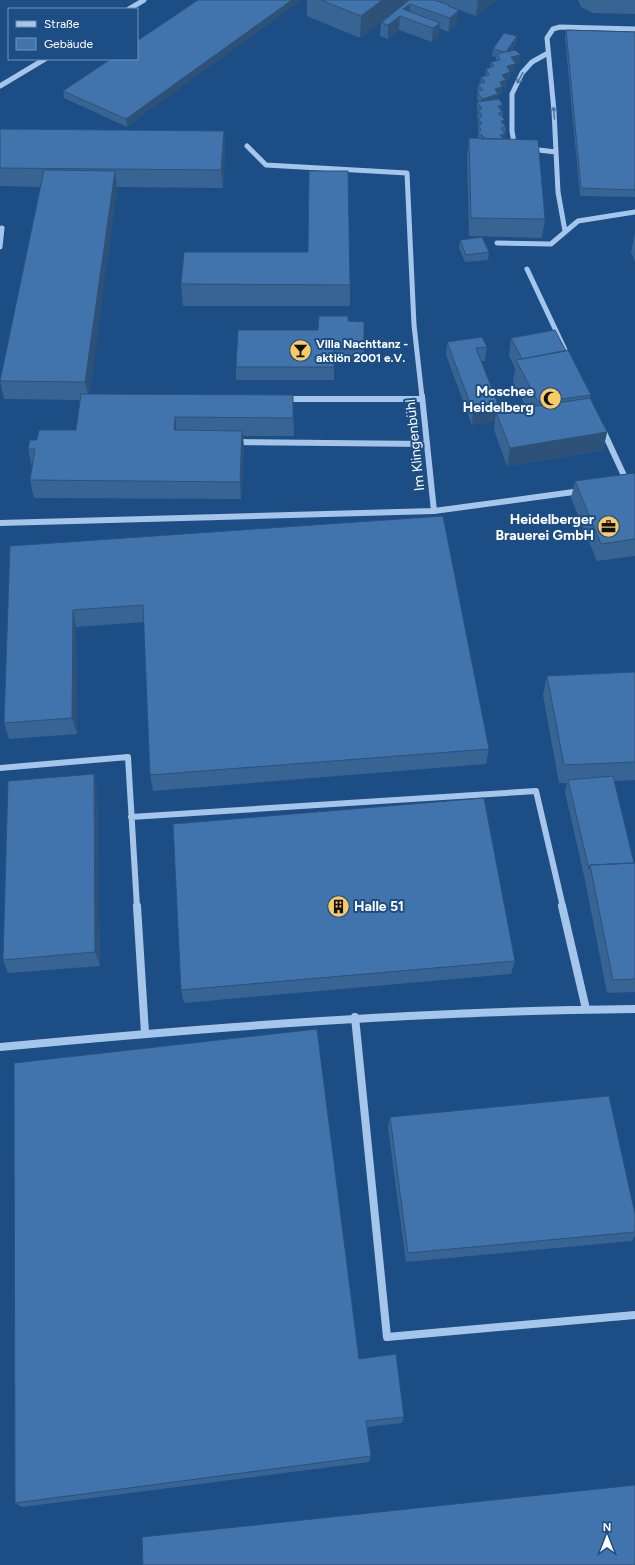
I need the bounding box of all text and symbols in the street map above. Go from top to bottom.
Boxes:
legend [8,8,138,60]
text: Straße [44,17,80,31]
text: Gebäude [44,37,94,51]
one-way arrow [516,71,523,83]
one-way arrow [550,107,557,120]
place label: Villa Nachttanz - aktiön 2001 e.V. [316,337,408,365]
bar icon: Villa Nachttanz - aktiön 2001 e.V. [288,338,314,364]
place label: Moschee Heidelberg [463,383,534,416]
mosque icon: Moschee Heidelberg [537,386,563,412]
street label: Im Klingenbühl [402,398,428,492]
place label: Heidelberger Brauerei GmbH [495,511,595,544]
office icon: Heidelberger Brauerei GmbH [596,514,622,540]
building icon: Halle 51 [326,893,352,919]
place label: Halle 51 [354,898,404,915]
north arrow [587,1517,627,1557]
text: N [603,1521,611,1534]

